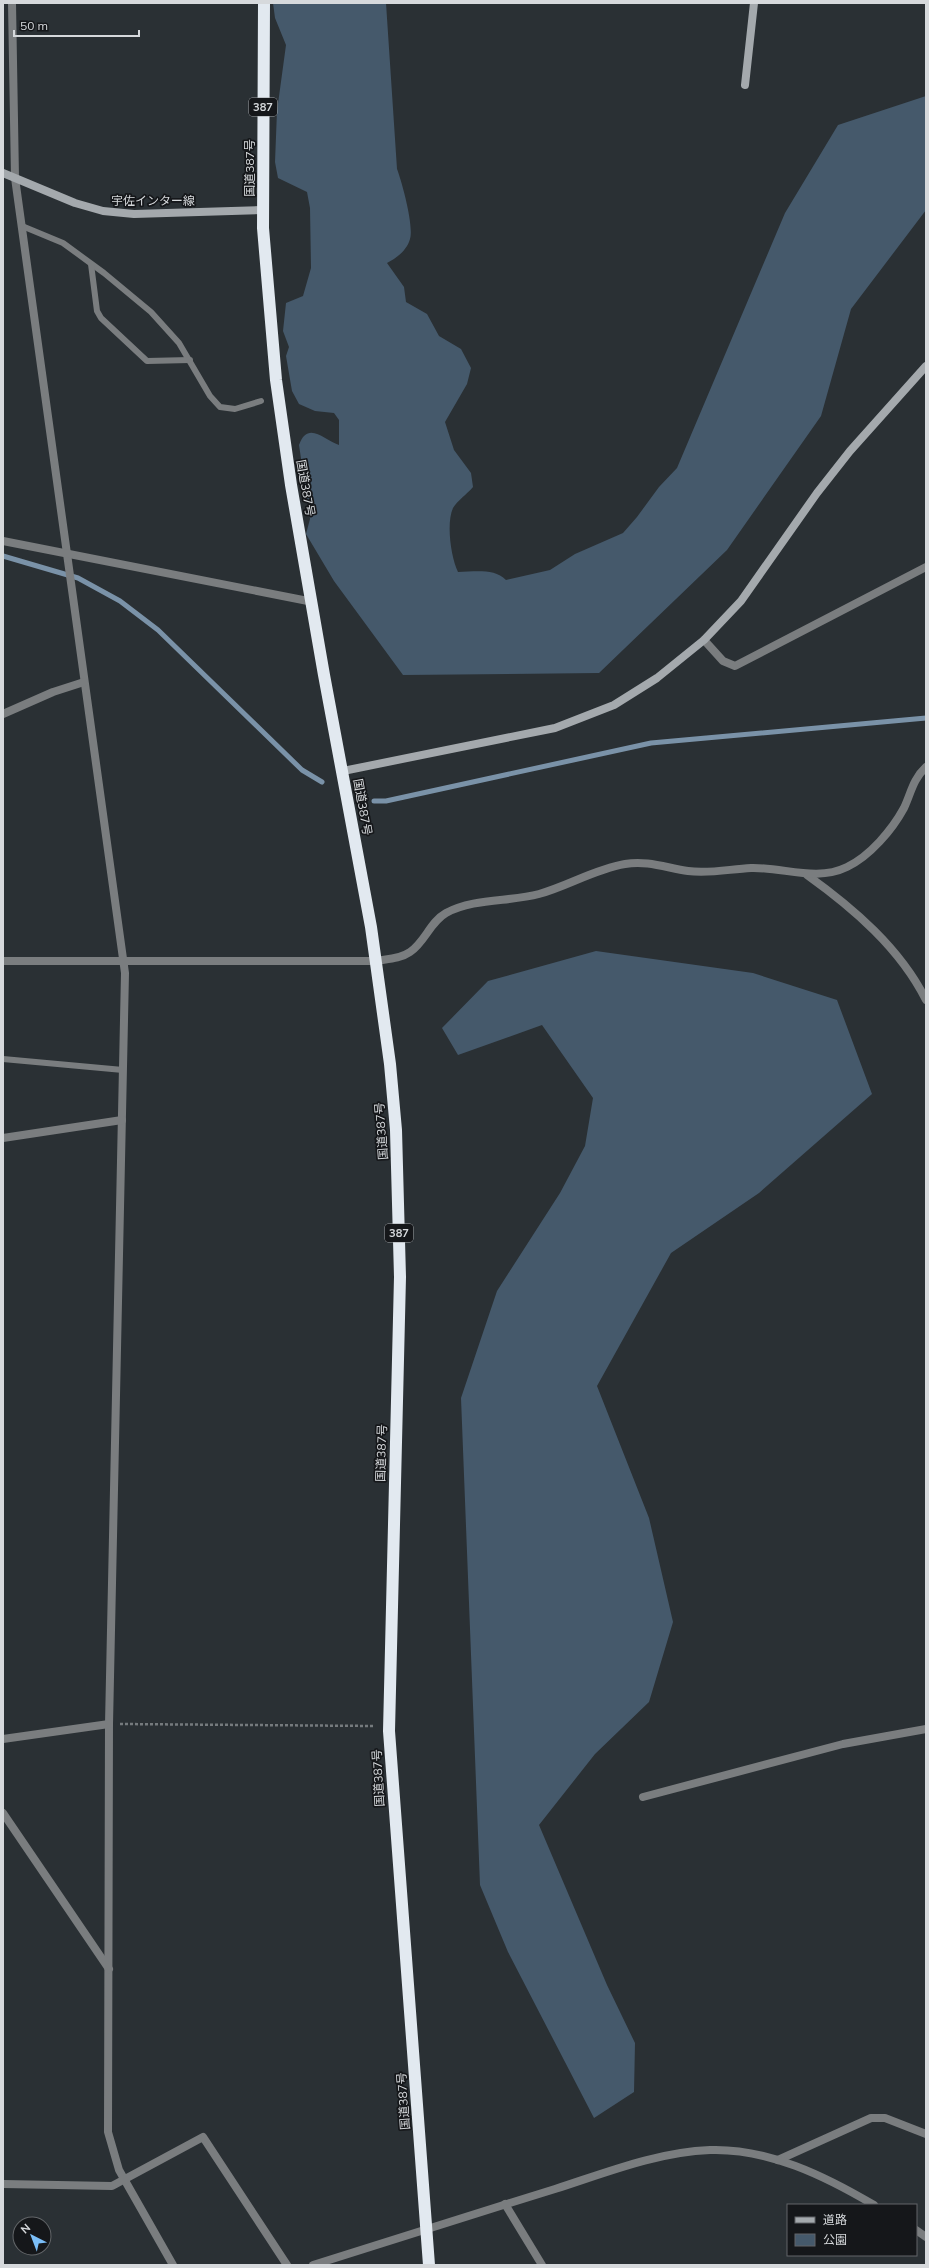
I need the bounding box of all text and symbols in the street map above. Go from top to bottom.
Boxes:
scale bar [14,12,139,38]
text: 50 m [20,18,48,33]
road number: 387 [249,98,277,116]
street label: 国道387号 [242,139,257,197]
street label: 宇佐インター線 [111,193,195,208]
street label: 国道387号 [294,458,318,518]
street label: 国道387号 [351,777,375,837]
street label: 国道387号 [372,1102,390,1160]
road number: 387 [385,1224,413,1242]
street label: 国道387号 [372,1424,390,1482]
street label: 国道387号 [369,1749,387,1807]
street label: 国道387号 [394,2072,412,2130]
legend [787,2204,917,2256]
text: 道路 [823,2212,847,2227]
north arrow [12,2216,52,2256]
text: N [18,2221,33,2237]
text: 公園 [823,2232,847,2247]

